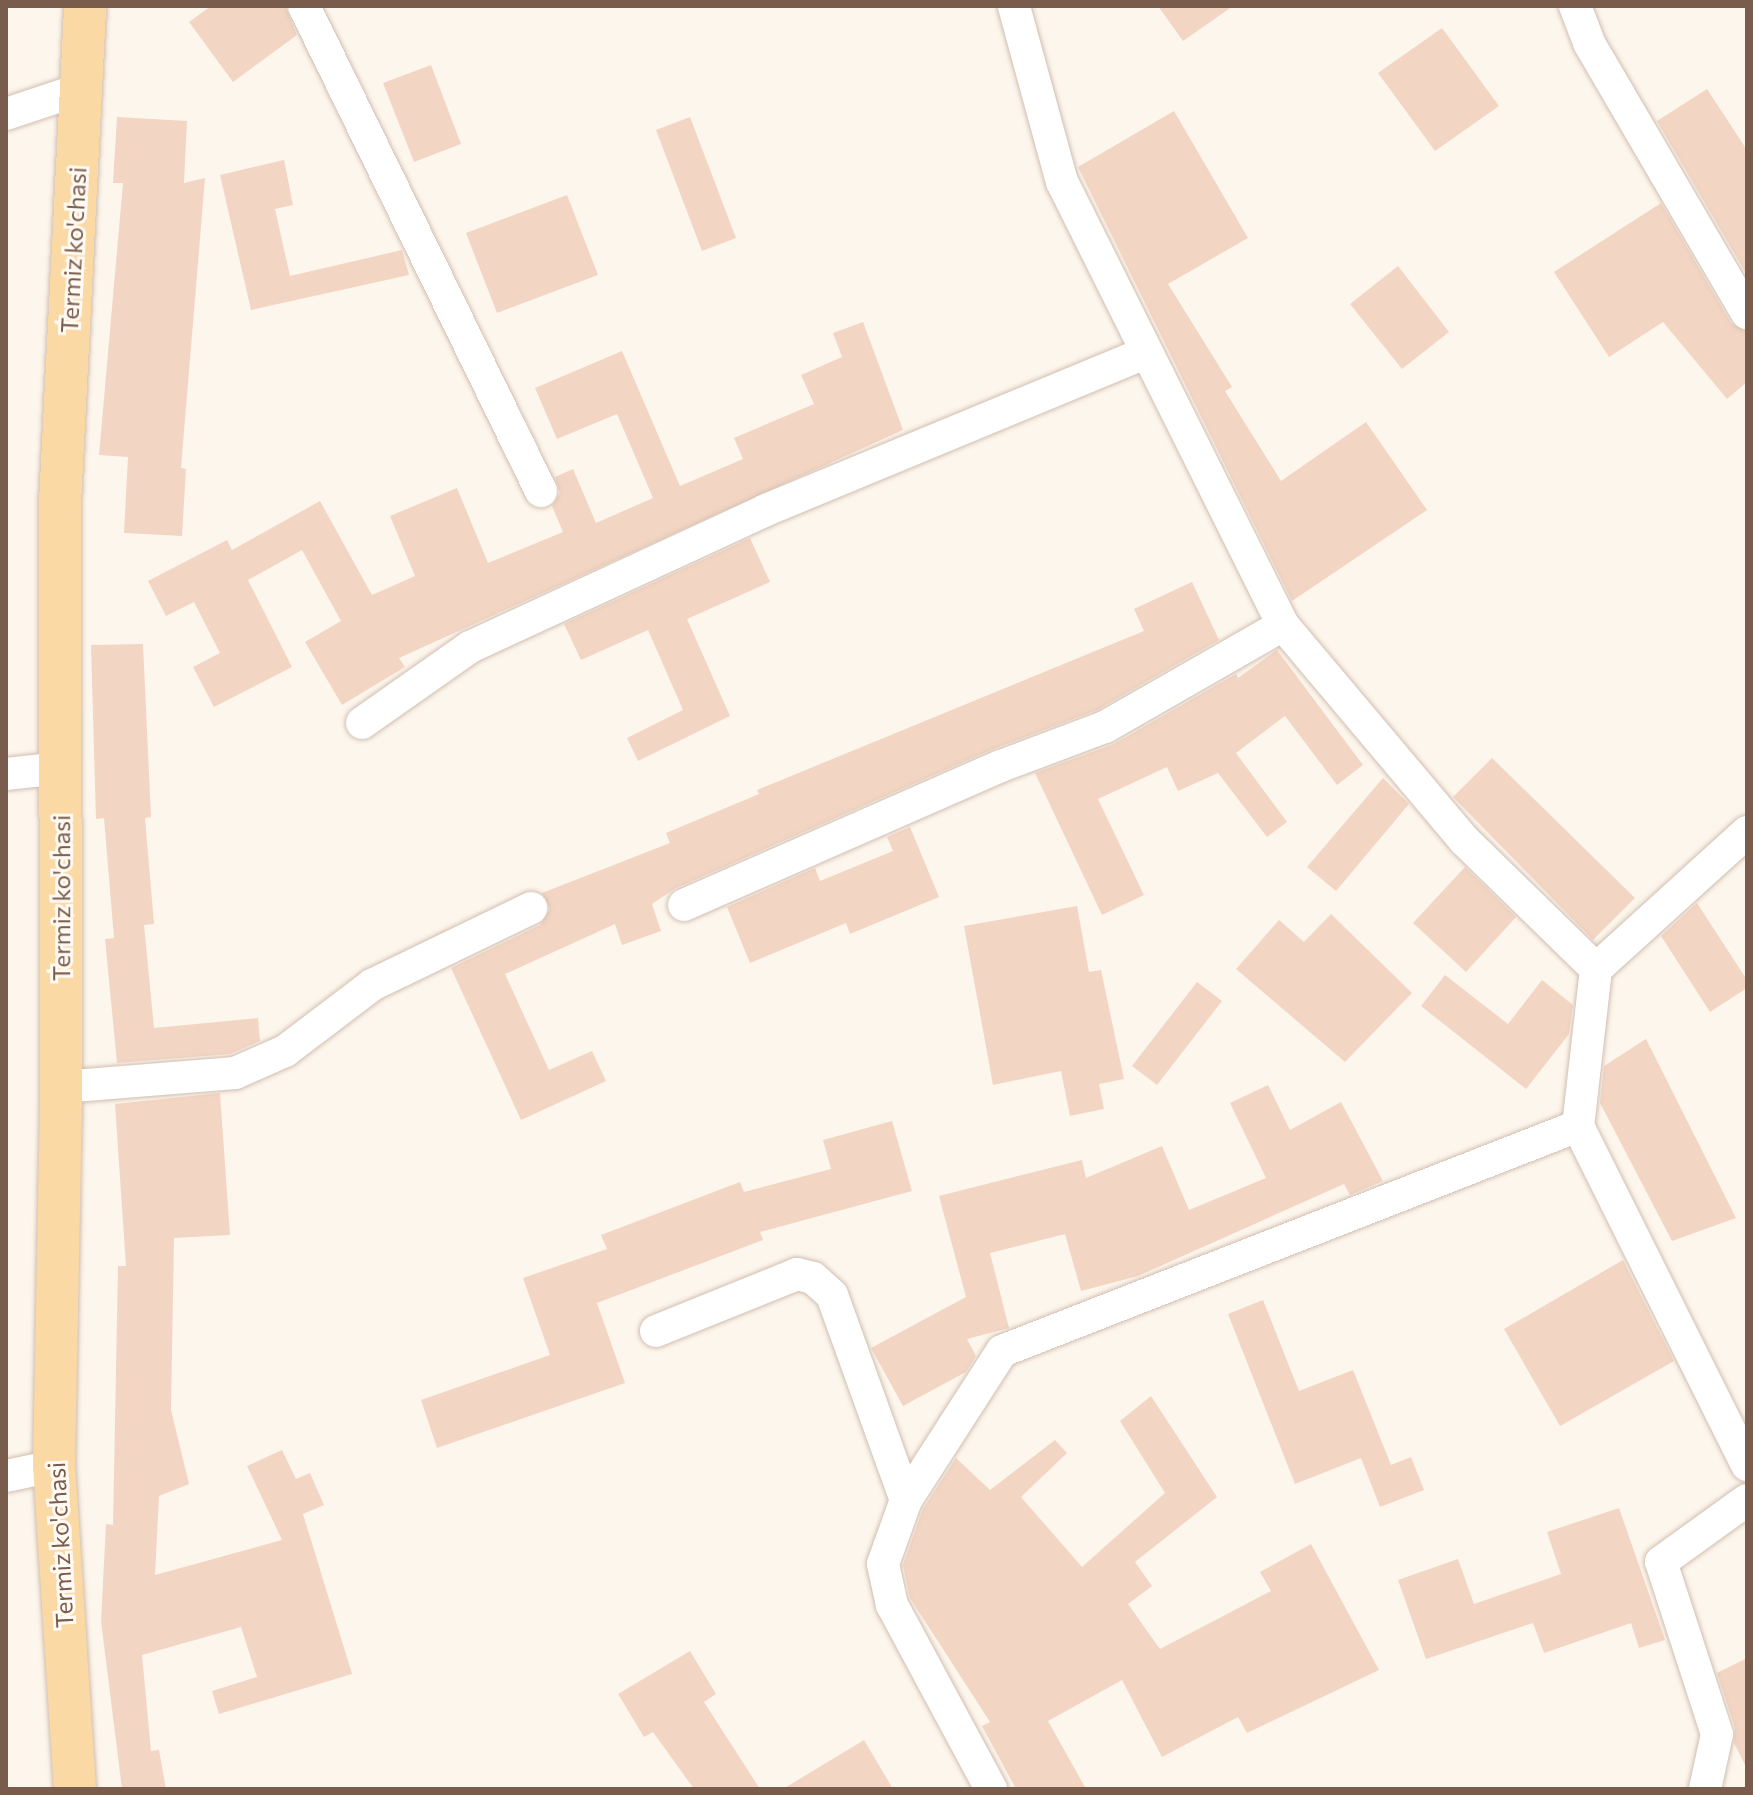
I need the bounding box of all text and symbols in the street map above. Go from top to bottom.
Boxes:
street label: Termiz ko'chasi [54,166,92,334]
street label: Termiz ko'chasi [47,815,75,981]
street label: Termiz ko'chasi [41,1461,79,1629]

